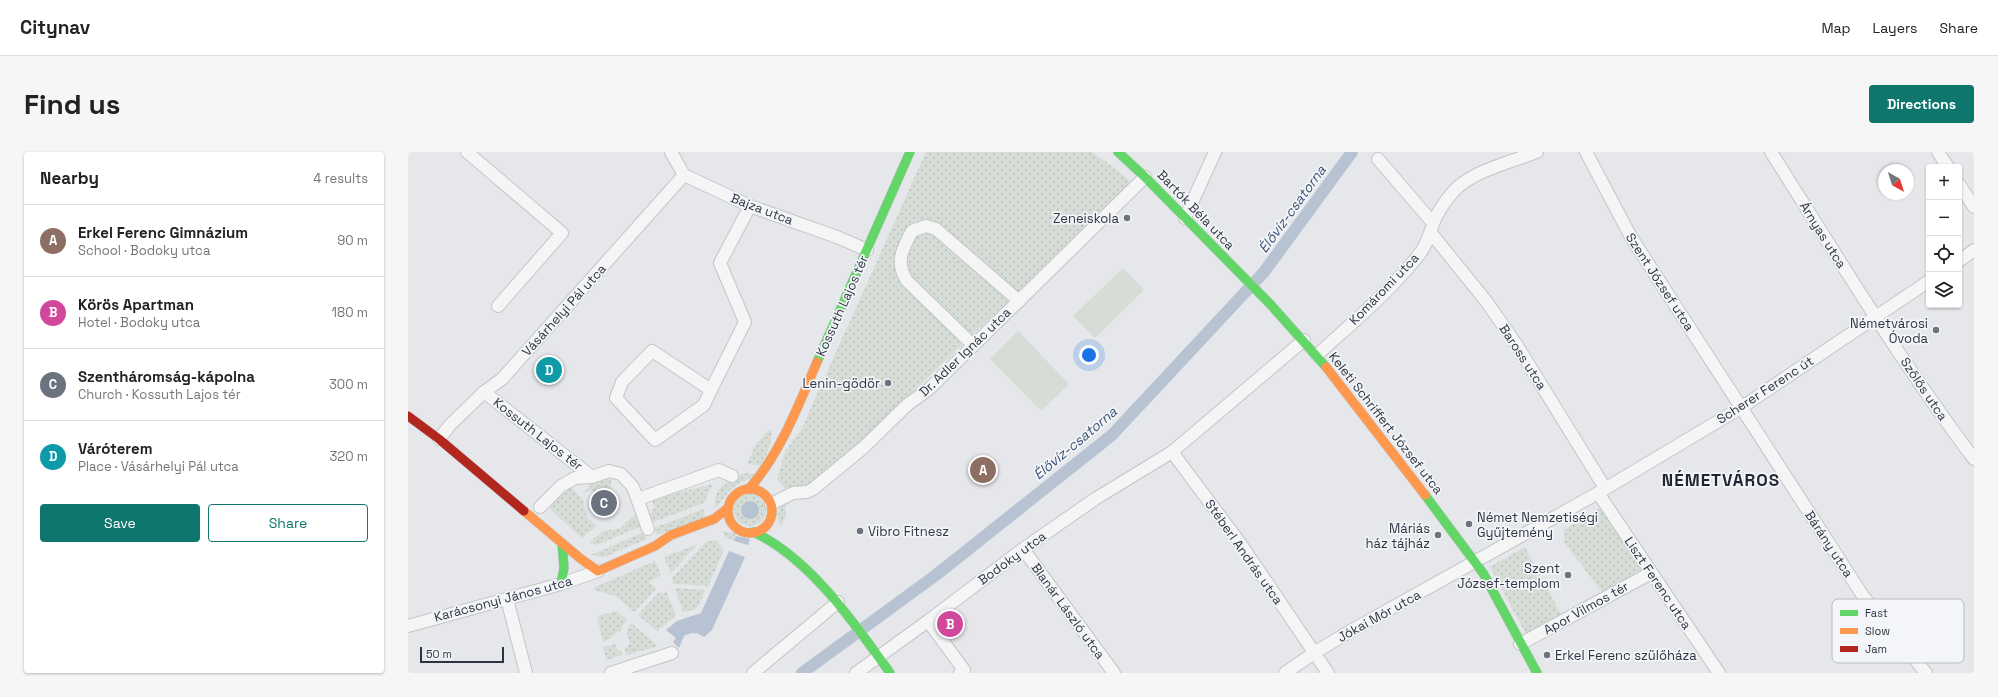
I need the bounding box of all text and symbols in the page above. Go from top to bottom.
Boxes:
text: Citynav [20,15,90,40]
text: Map [1821,19,1851,37]
text: Layers [1873,19,1917,37]
text: Share [1939,19,1978,37]
button: Directions [1869,85,1974,123]
text: Find us [24,86,121,122]
water label: Élővíz-csatorna [1254,161,1330,256]
north arrow [1878,164,1914,200]
map controls [1926,164,1962,308]
button: + [1926,164,1962,200]
text: Nearby [40,167,99,189]
street label: Bartók Béla utca [1154,167,1239,254]
text: 4 results [313,170,368,187]
street label: Bajza utca [728,189,796,229]
street label: Árnyas utca [1796,198,1850,272]
button: − [1926,200,1962,236]
place label: Zeneiskola [1053,210,1120,227]
marker: Zeneiskola [1122,213,1132,223]
text: Erkel Ferenc Gimnázium [78,223,248,242]
street label: Szent József utca [1622,230,1698,335]
text: A [49,232,57,249]
text: 90 m [337,232,368,249]
button: locate [1926,236,1962,272]
text: School · Bodoky utca [78,242,210,259]
street label: Komáromi utca [1345,249,1423,329]
street label: Kossuth Lajos tér [812,253,872,359]
street label: Vásárhelyi Pál utca [518,260,610,360]
button: layers [1926,272,1962,308]
text: Körös Apartman [78,295,194,314]
street label: Dr. Adler Ignác utca [915,303,1015,400]
text: B [49,304,57,321]
text: 180 m [332,304,368,321]
text: Hotel · Bodoky utca [78,314,200,331]
place label: Németvárosi Óvoda [1850,315,1929,347]
street label: Baross utca [1496,321,1551,393]
marker: Németvárosi Óvoda [1931,325,1941,335]
your location [1079,345,1099,365]
street label: Keleti Schriffert József utca [1325,348,1447,498]
street label: Scherer Ferenc út [1713,352,1817,428]
street label: Szőlős utca [1897,354,1952,424]
pin: D [536,355,562,385]
text: Szentháromság-kápolna [78,367,255,386]
place label: Lenin-gödör [803,375,880,392]
text: C [49,376,57,393]
text: 300 m [329,376,368,393]
marker: Lenin-gödör [883,378,893,388]
text: Church · Kossuth Lajos tér [78,386,241,403]
street label: Kossuth Lajos tér [490,394,586,474]
water label: Élővíz-csatorna [1029,402,1121,483]
text: Váróterem [78,439,152,458]
text: D [49,448,57,465]
text: 320 m [329,448,368,465]
pin: A [970,455,996,485]
text: Place · Vásárhelyi Pál utca [78,458,239,475]
district label: NÉMETVÁROS [1662,469,1780,491]
pin: C [591,488,617,518]
street label: Stéberl András utca [1201,496,1287,608]
button: Save [40,504,200,542]
button: Share [208,504,368,542]
street label: Bárány utca [1801,507,1857,581]
place label: Német Nemzetiségi Gyűjtemény [1477,509,1598,541]
marker: Német Nemzetiségi Gyűjtemény [1464,519,1474,529]
place label: Máriás ház tájház [1366,520,1430,552]
place label: Vibro Fitnesz [868,523,949,540]
marker: Vibro Fitnesz [855,526,865,536]
street label: Bodoky utca [975,527,1050,588]
marker: Máriás ház tájház [1433,530,1443,540]
street label: Liszt Ferenc utca [1621,533,1696,633]
street label: Blanár László utca [1027,560,1109,663]
place label: Szent József-templom [1457,560,1560,592]
marker: Szent József-templom [1563,570,1573,580]
street label: Karácsonyi János utca [432,572,574,626]
street label: Apor Vilmos tér [1540,578,1632,638]
street label: Jókai Mór utca [1334,586,1424,646]
legend [1832,599,1964,663]
text: Fast [1865,606,1888,620]
pin: B [937,609,963,639]
text: Slow [1865,624,1890,638]
text: Jam [1865,642,1887,656]
scale bar [420,645,504,664]
text: 50 m [426,647,452,661]
place label: Erkel Ferenc szülőháza [1555,647,1697,664]
marker: Erkel Ferenc szülőháza [1542,650,1552,660]

